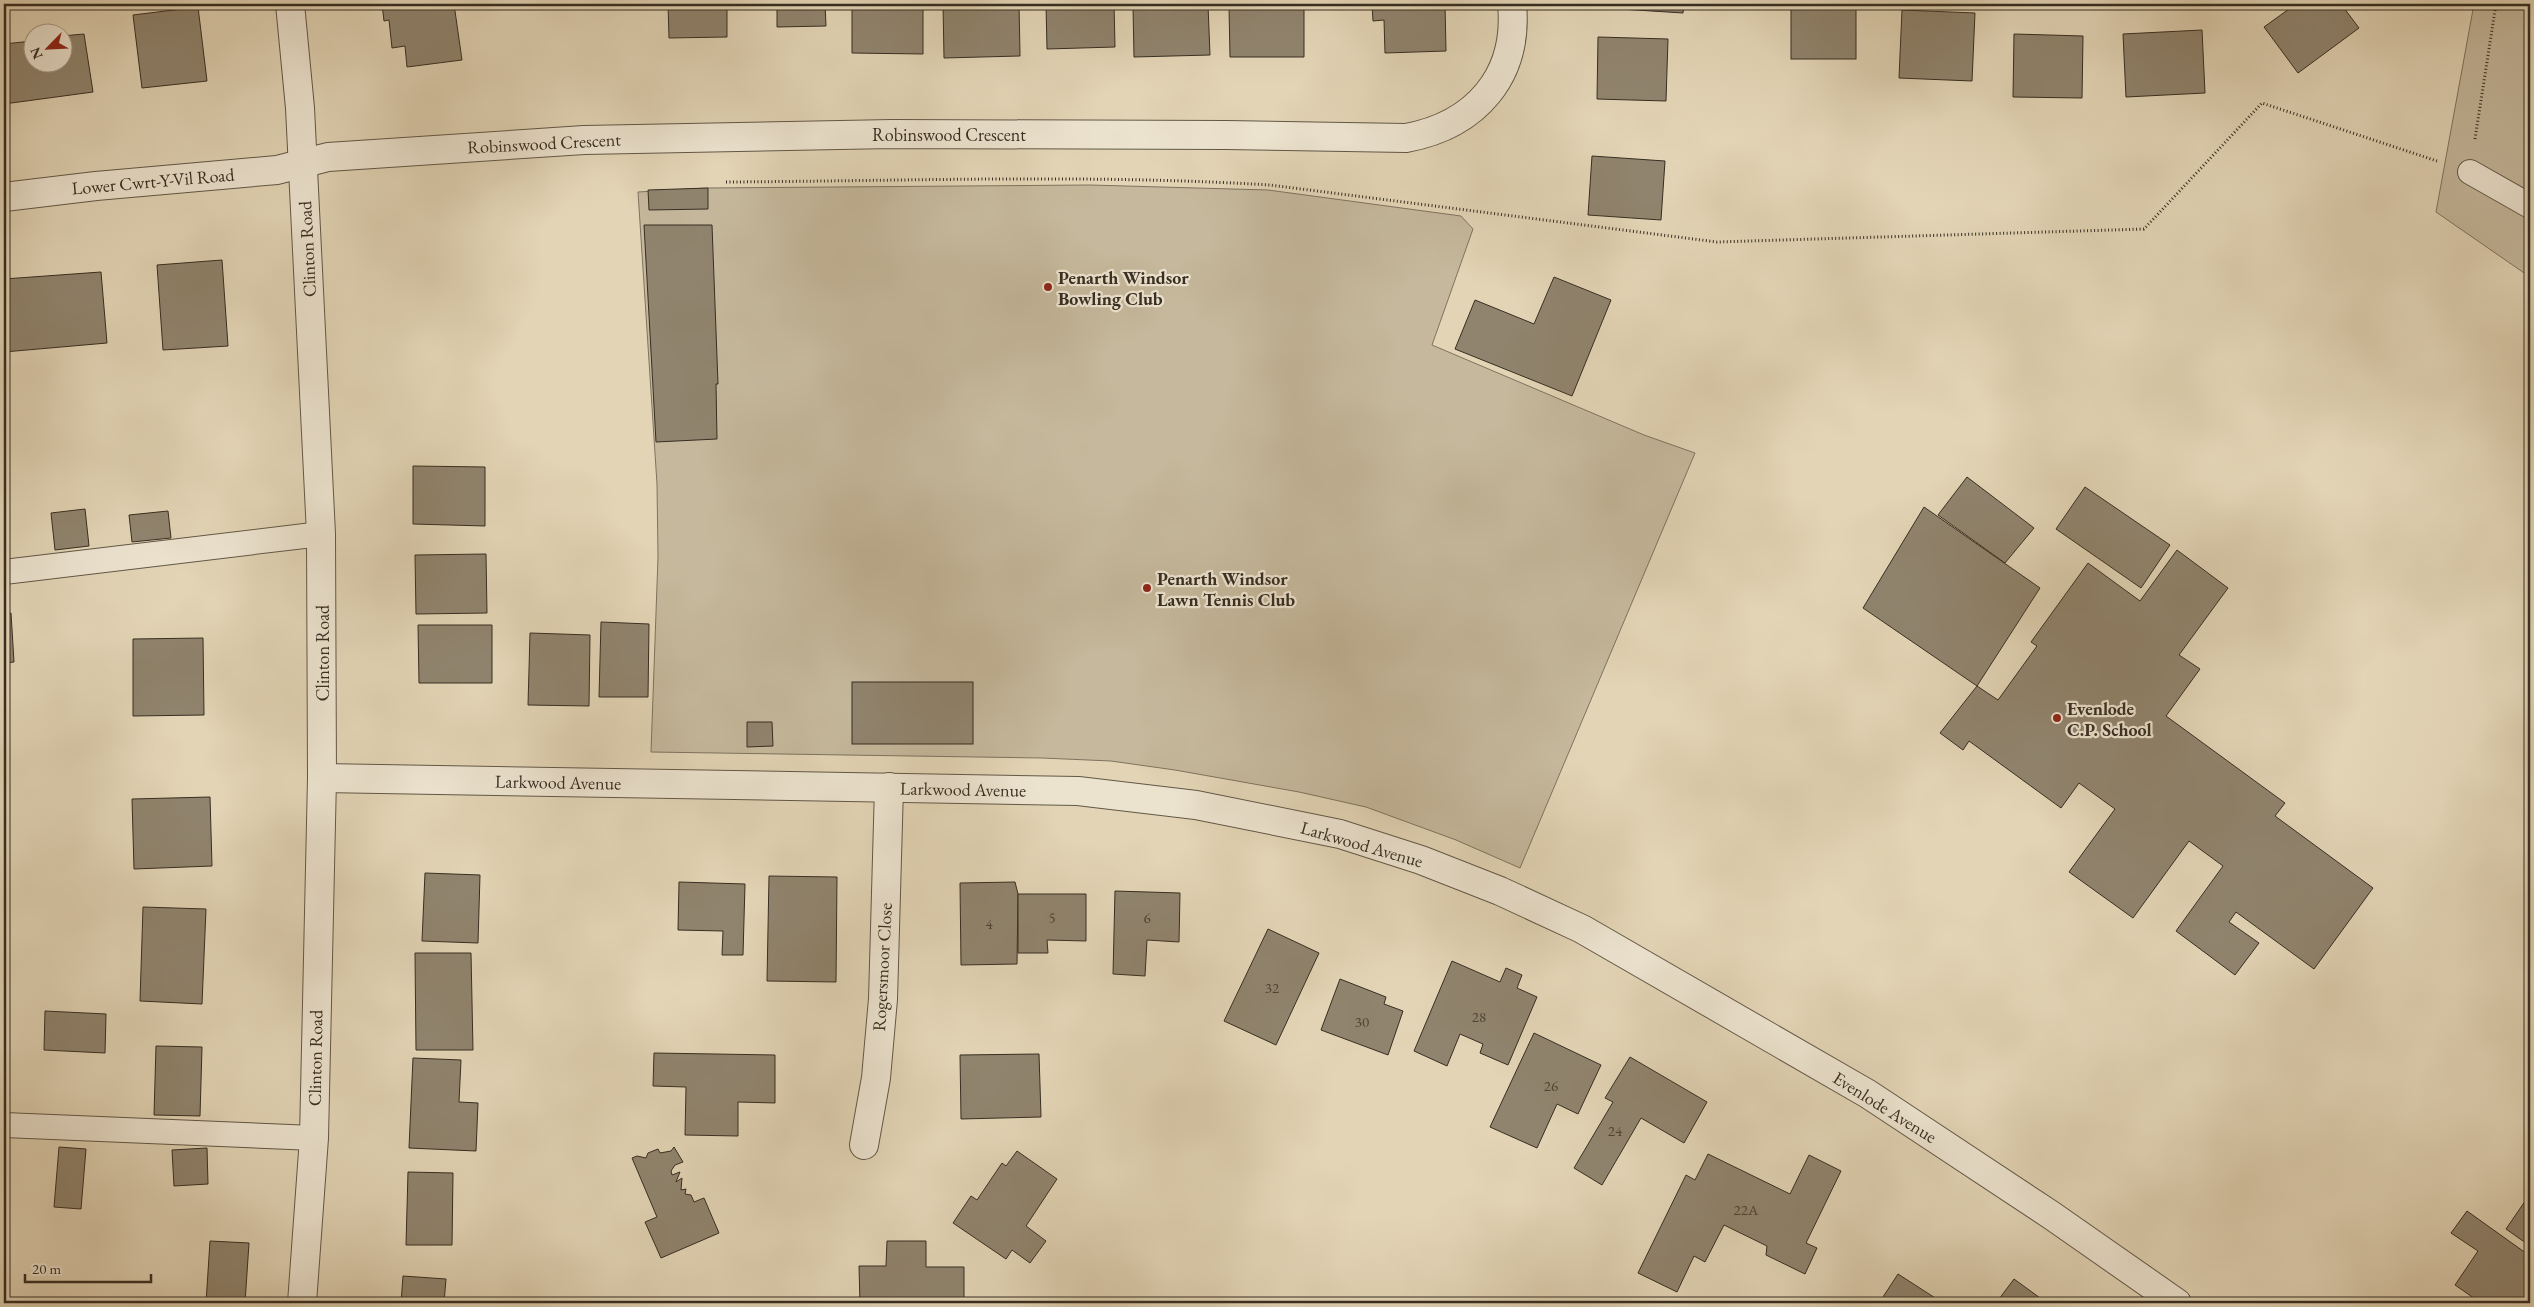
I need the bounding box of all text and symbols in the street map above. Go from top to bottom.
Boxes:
north arrow [22,22,72,72]
text: N [25,44,47,62]
street label: Robinswood Crescent [872,123,1026,146]
street label: Robinswood Crescent [467,127,622,159]
street label: Lower Cwrt-Y-Vil Road [71,162,236,200]
street label: Clinton Road [293,199,321,298]
place label: Penarth Windsor Bowling Club [1058,266,1189,310]
marker: Penarth Windsor Bowling Club [1042,281,1054,293]
place label: Penarth Windsor Lawn Tennis Club [1157,567,1295,611]
marker: Penarth Windsor Lawn Tennis Club [1141,582,1153,594]
street label: Clinton Road [311,604,334,701]
place label: Evenlode C.P. School [2067,697,2152,741]
marker: Evenlode C.P. School [2051,712,2063,724]
street label: Larkwood Avenue [495,769,621,795]
street label: Larkwood Avenue [900,776,1026,802]
street label: Larkwood Avenue [1298,816,1426,872]
street label: Rogersmoor Close [867,902,897,1032]
house number: 5 [1048,908,1056,927]
house number: 6 [1143,908,1151,927]
house number: 4 [985,914,993,933]
house number: 32 [1265,978,1280,997]
house number: 28 [1472,1007,1486,1026]
street label: Clinton Road [303,1009,327,1106]
house number: 30 [1355,1012,1369,1031]
street label: Evenlode Avenue [1829,1066,1941,1148]
house number: 26 [1544,1076,1558,1095]
house number: 24 [1608,1121,1623,1140]
house number: 22A [1734,1200,1759,1219]
scale bar [25,1252,151,1284]
text: 20 m [32,1259,61,1278]

